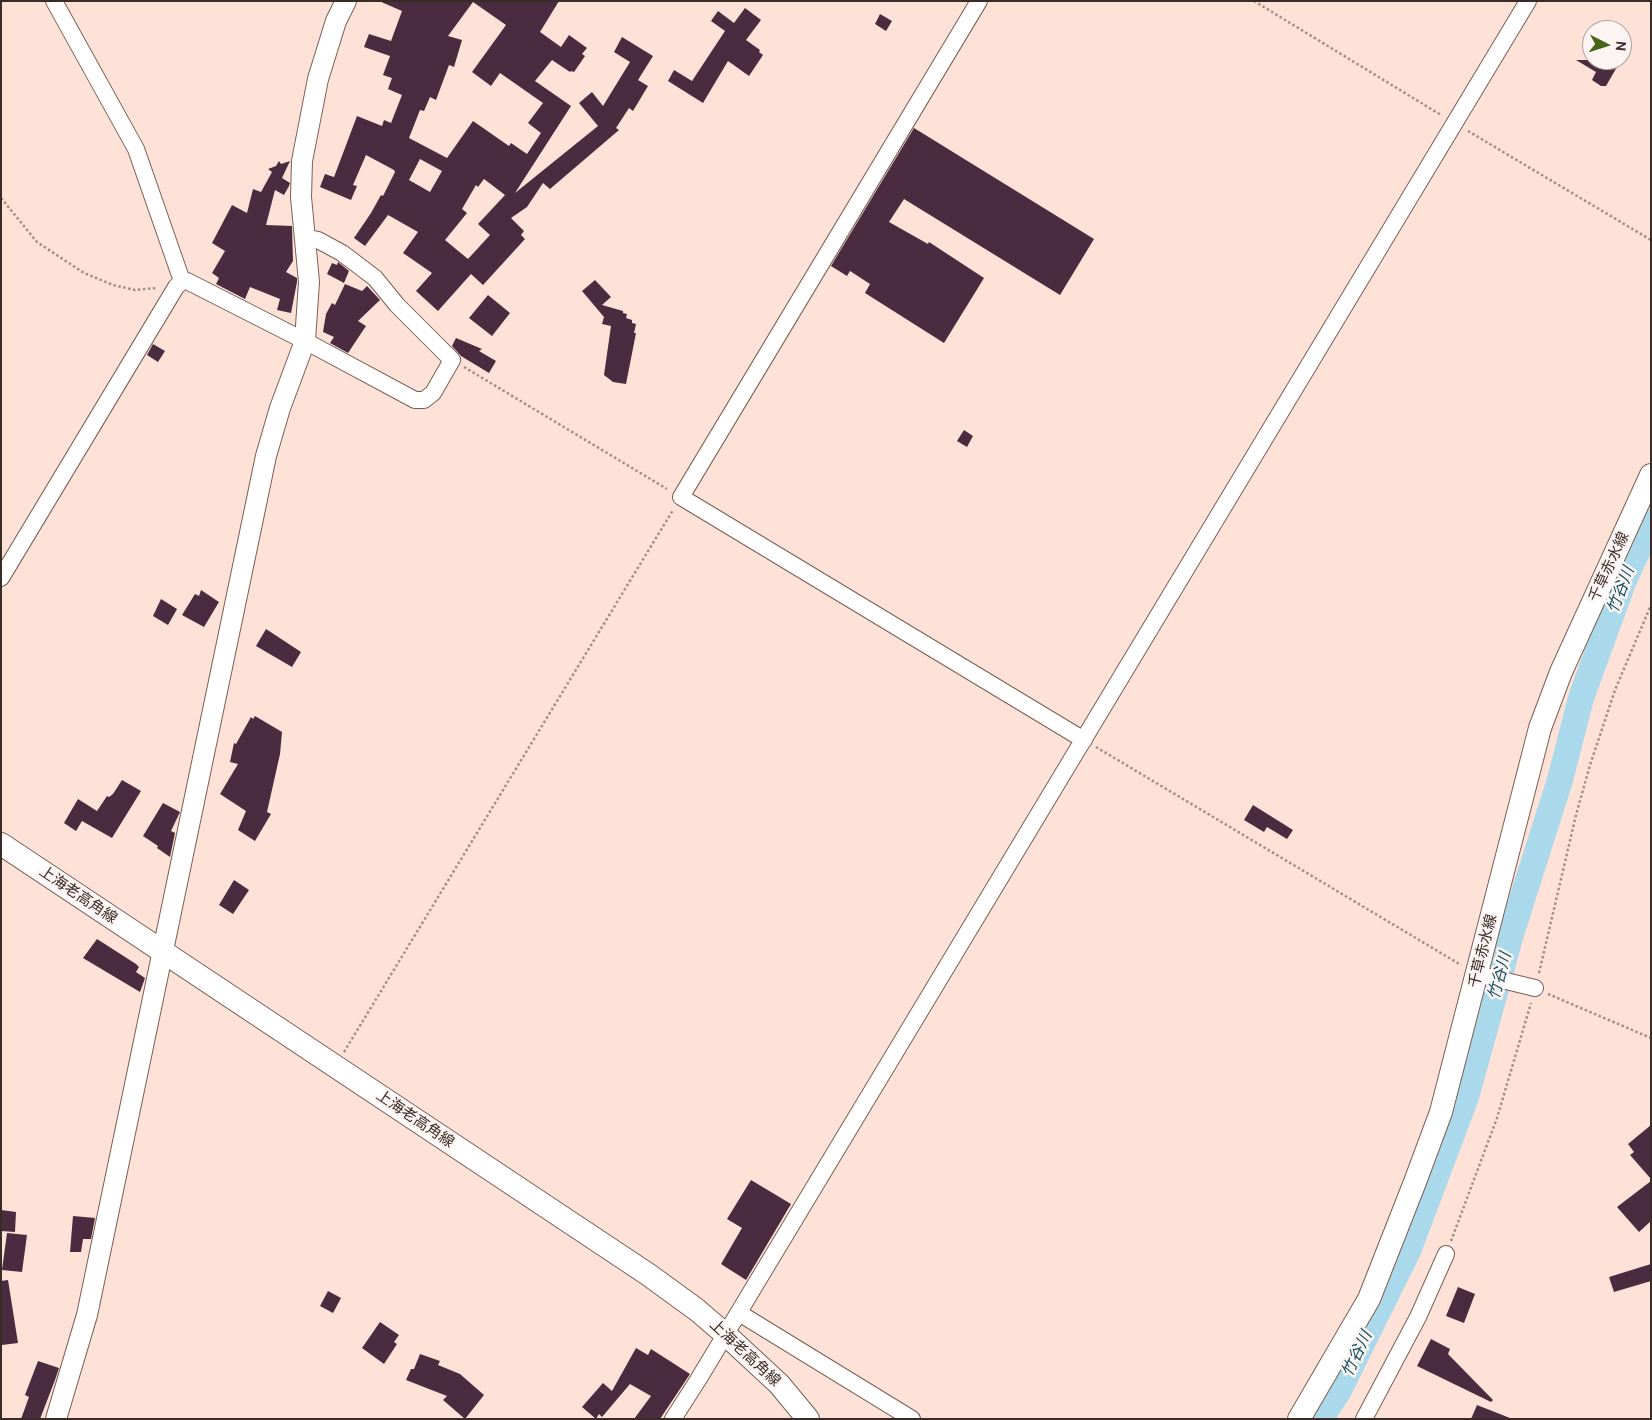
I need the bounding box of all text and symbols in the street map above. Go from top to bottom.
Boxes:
north arrow [1582,20,1632,70]
text: N [1612,41,1630,52]
street label: 千草赤水線 [1585,529,1633,605]
water label: 竹谷川 [1603,564,1639,616]
street label: 上海老高角線 [36,862,120,928]
street label: 千草赤水線 [1465,912,1501,990]
water label: 竹谷川 [1485,950,1515,1002]
street label: 上海老高角線 [373,1086,457,1152]
street label: 上海老高角線 [706,1316,784,1390]
water label: 竹谷川 [1338,1328,1376,1380]

